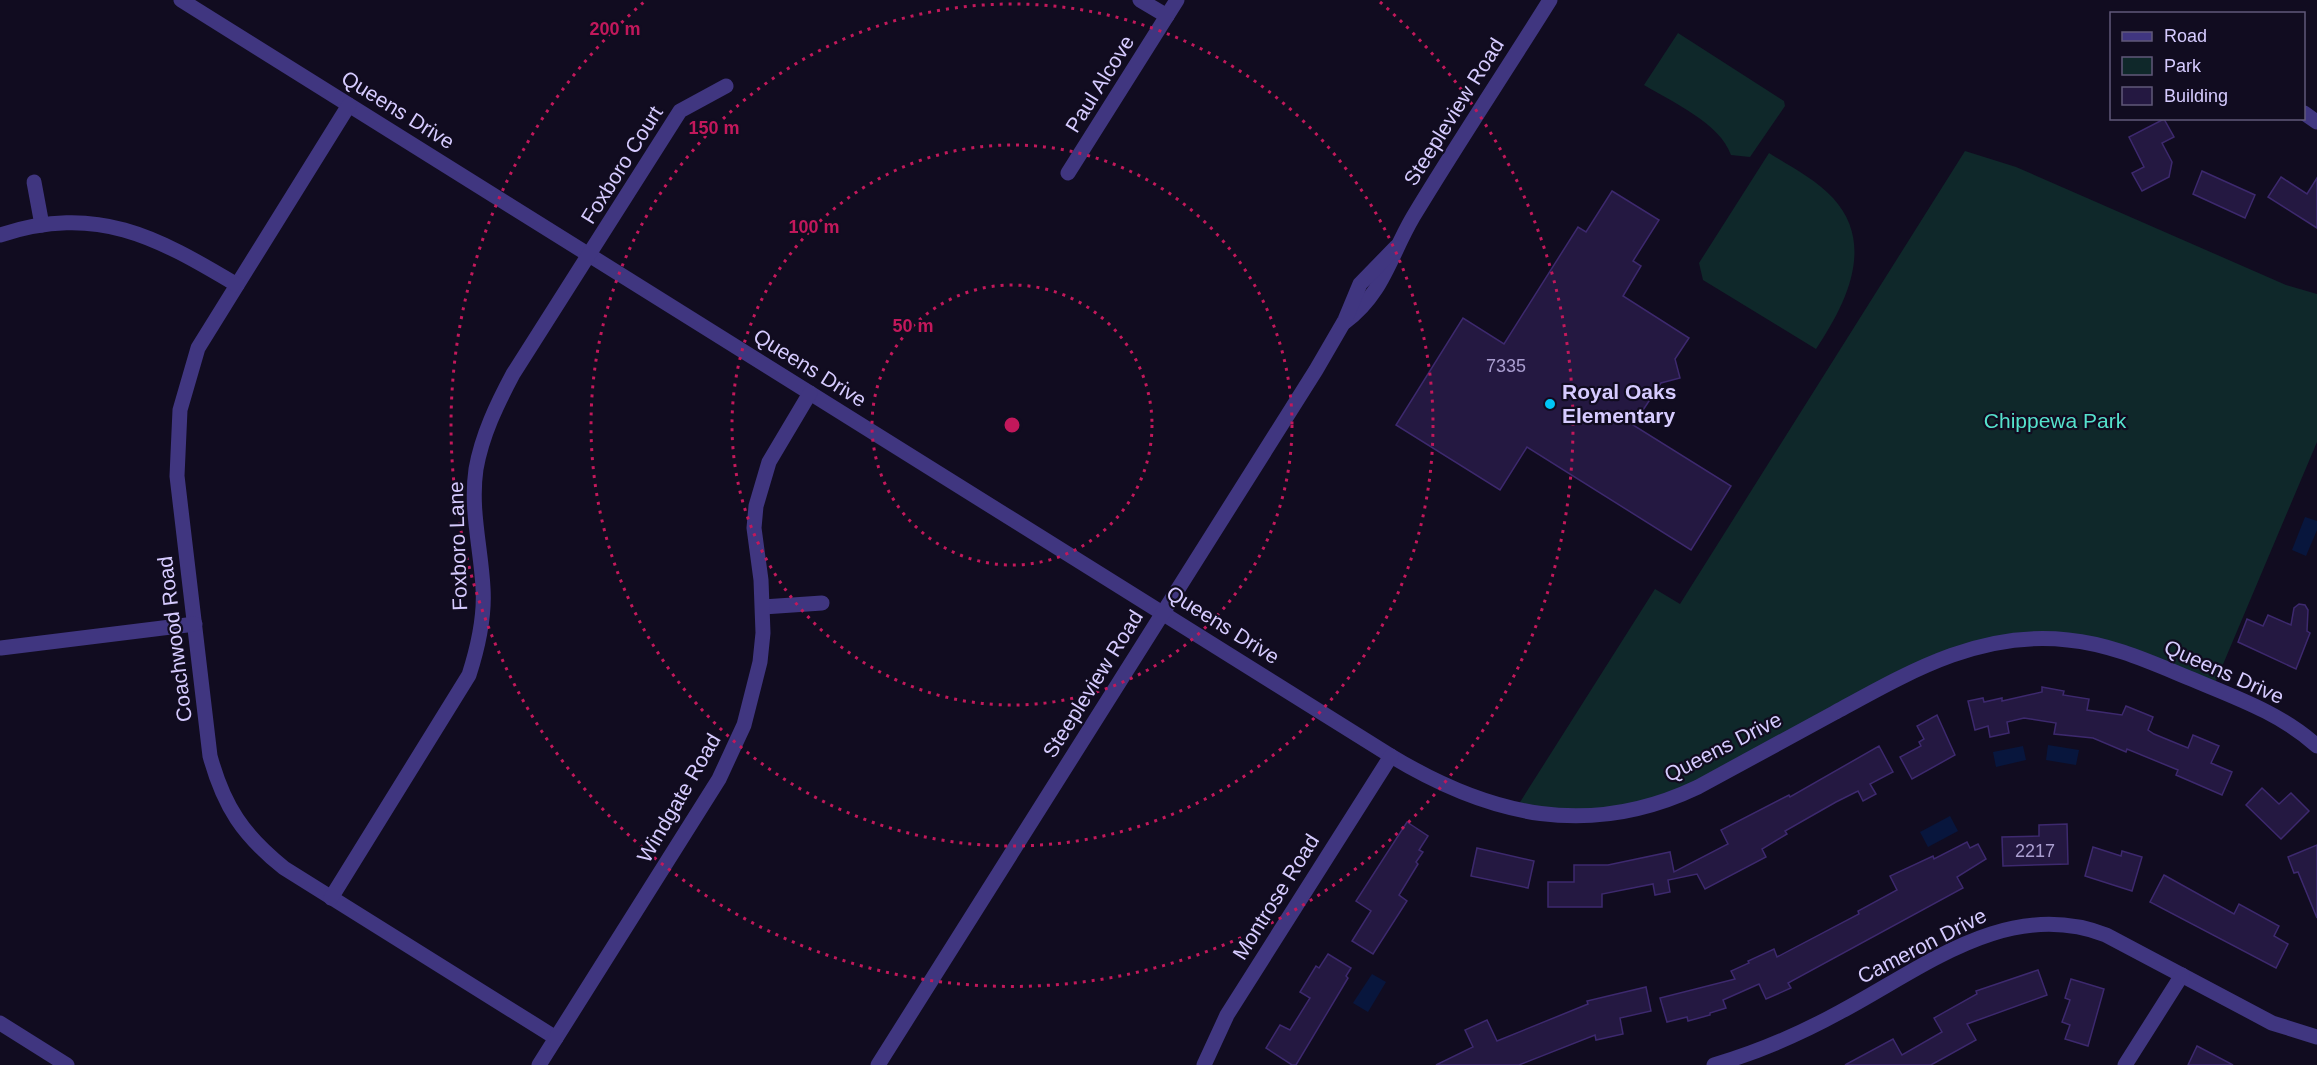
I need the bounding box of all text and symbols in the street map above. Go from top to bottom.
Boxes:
legend [2110,12,2305,120]
text: 200 m [589,19,641,39]
text: Road [2164,26,2207,46]
street label: Paul Alcove [1061,31,1138,136]
street label: Steepleview Road [1399,34,1508,190]
text: Park [2164,56,2202,76]
street label: Queens Drive [338,66,459,153]
text: Building [2164,86,2228,106]
street label: Foxboro Court [576,102,667,228]
text: 150 m [688,118,740,138]
text: 100 m [788,217,840,237]
text: 50 m [892,316,934,336]
street label: Queens Drive [750,324,871,411]
house number: 7335 [1486,356,1526,376]
place label: Royal Oaks Elementary [1562,380,1676,427]
marker: Royal Oaks Elementary [1543,397,1557,411]
park label: Chippewa Park [1984,409,2127,432]
centre of rings [1002,415,1022,435]
street label: Foxboro Lane [444,481,471,611]
street label: Coachwood Road [153,555,196,723]
street label: Queens Drive [1163,581,1284,668]
street label: Steepleview Road [1038,606,1147,762]
street label: Queens Drive [2161,635,2288,708]
street label: Queens Drive [1660,707,1785,786]
street label: Windgate Road [632,729,725,866]
street label: Montrose Road [1228,830,1323,964]
house number: 2217 [2015,841,2055,861]
street label: Cameron Drive [1854,903,1990,988]

